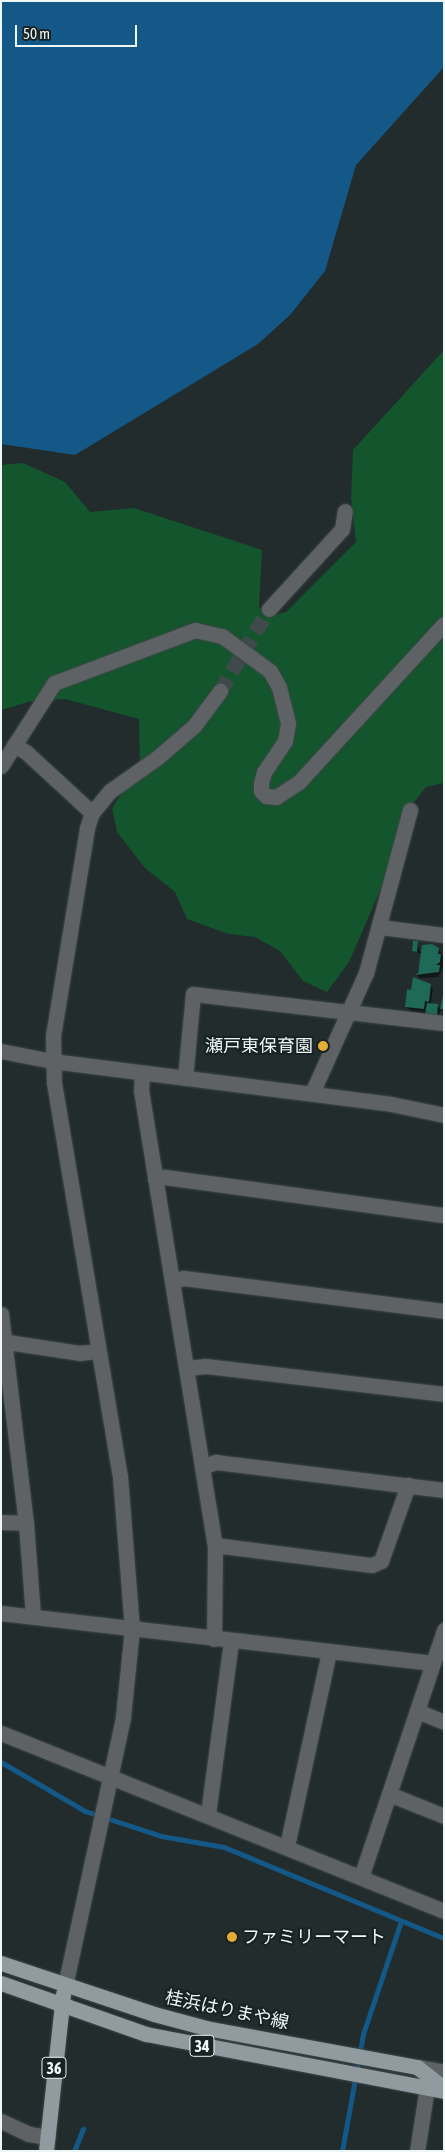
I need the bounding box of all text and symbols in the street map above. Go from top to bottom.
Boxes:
scale bar [18,15,140,47]
text: 50 m [23,25,50,42]
place label: 瀬戸東保育園 [205,1035,313,1057]
marker: 瀬戸東保育園 [317,1040,329,1052]
place label: ファミリーマート [242,1926,386,1948]
marker: ファミリーマート [226,1931,238,1943]
street label: 桂浜はりまや線 [163,1986,291,2034]
road number: 34 [188,2032,216,2060]
road number: 36 [40,2054,68,2082]

